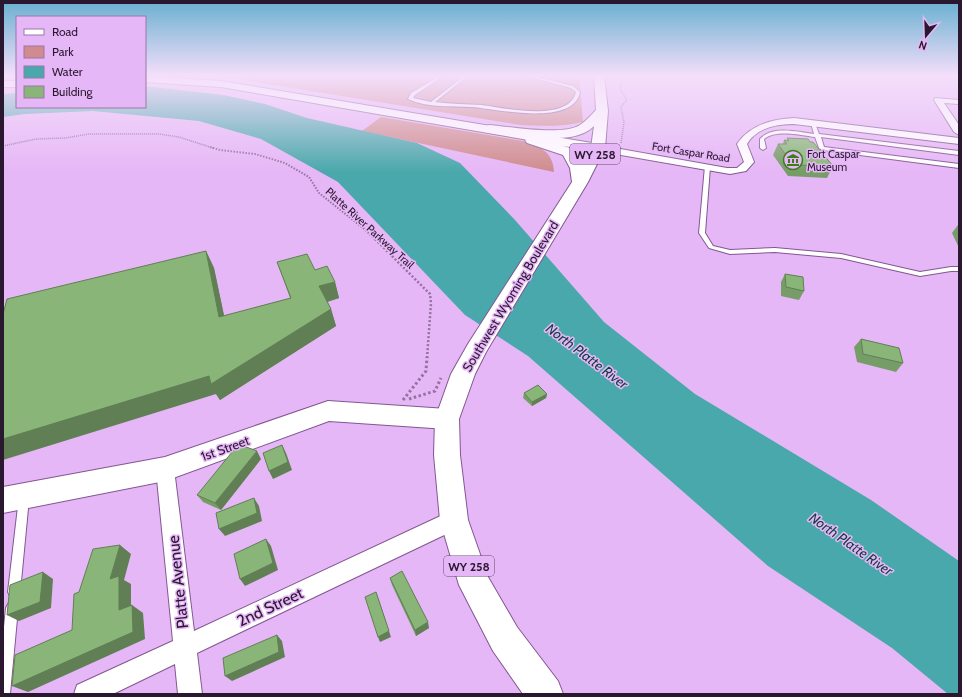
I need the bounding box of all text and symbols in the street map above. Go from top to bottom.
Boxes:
legend [16,16,146,108]
north arrow [906,16,946,56]
text: Road [52,24,78,39]
text: N [917,38,929,53]
text: Park [52,44,74,59]
text: Water [52,64,83,79]
text: Building [52,84,94,99]
street label: Fort Caspar Road [651,139,731,165]
road number: WY 258 [570,144,620,164]
place label: Fort Caspar Museum [807,147,860,174]
museum icon: Fort Caspar Museum [782,149,804,171]
street label: Platte River Parkway Trail [323,184,418,272]
street label: Southwest Wyoming Boulevard [459,218,561,374]
water label: North Platte River [542,319,632,393]
street label: 1st Street [199,432,252,464]
water label: North Platte River [806,508,897,580]
street label: Platte Avenue [164,534,192,630]
road number: WY 258 [444,556,494,576]
street label: 2nd Street [234,583,307,631]

